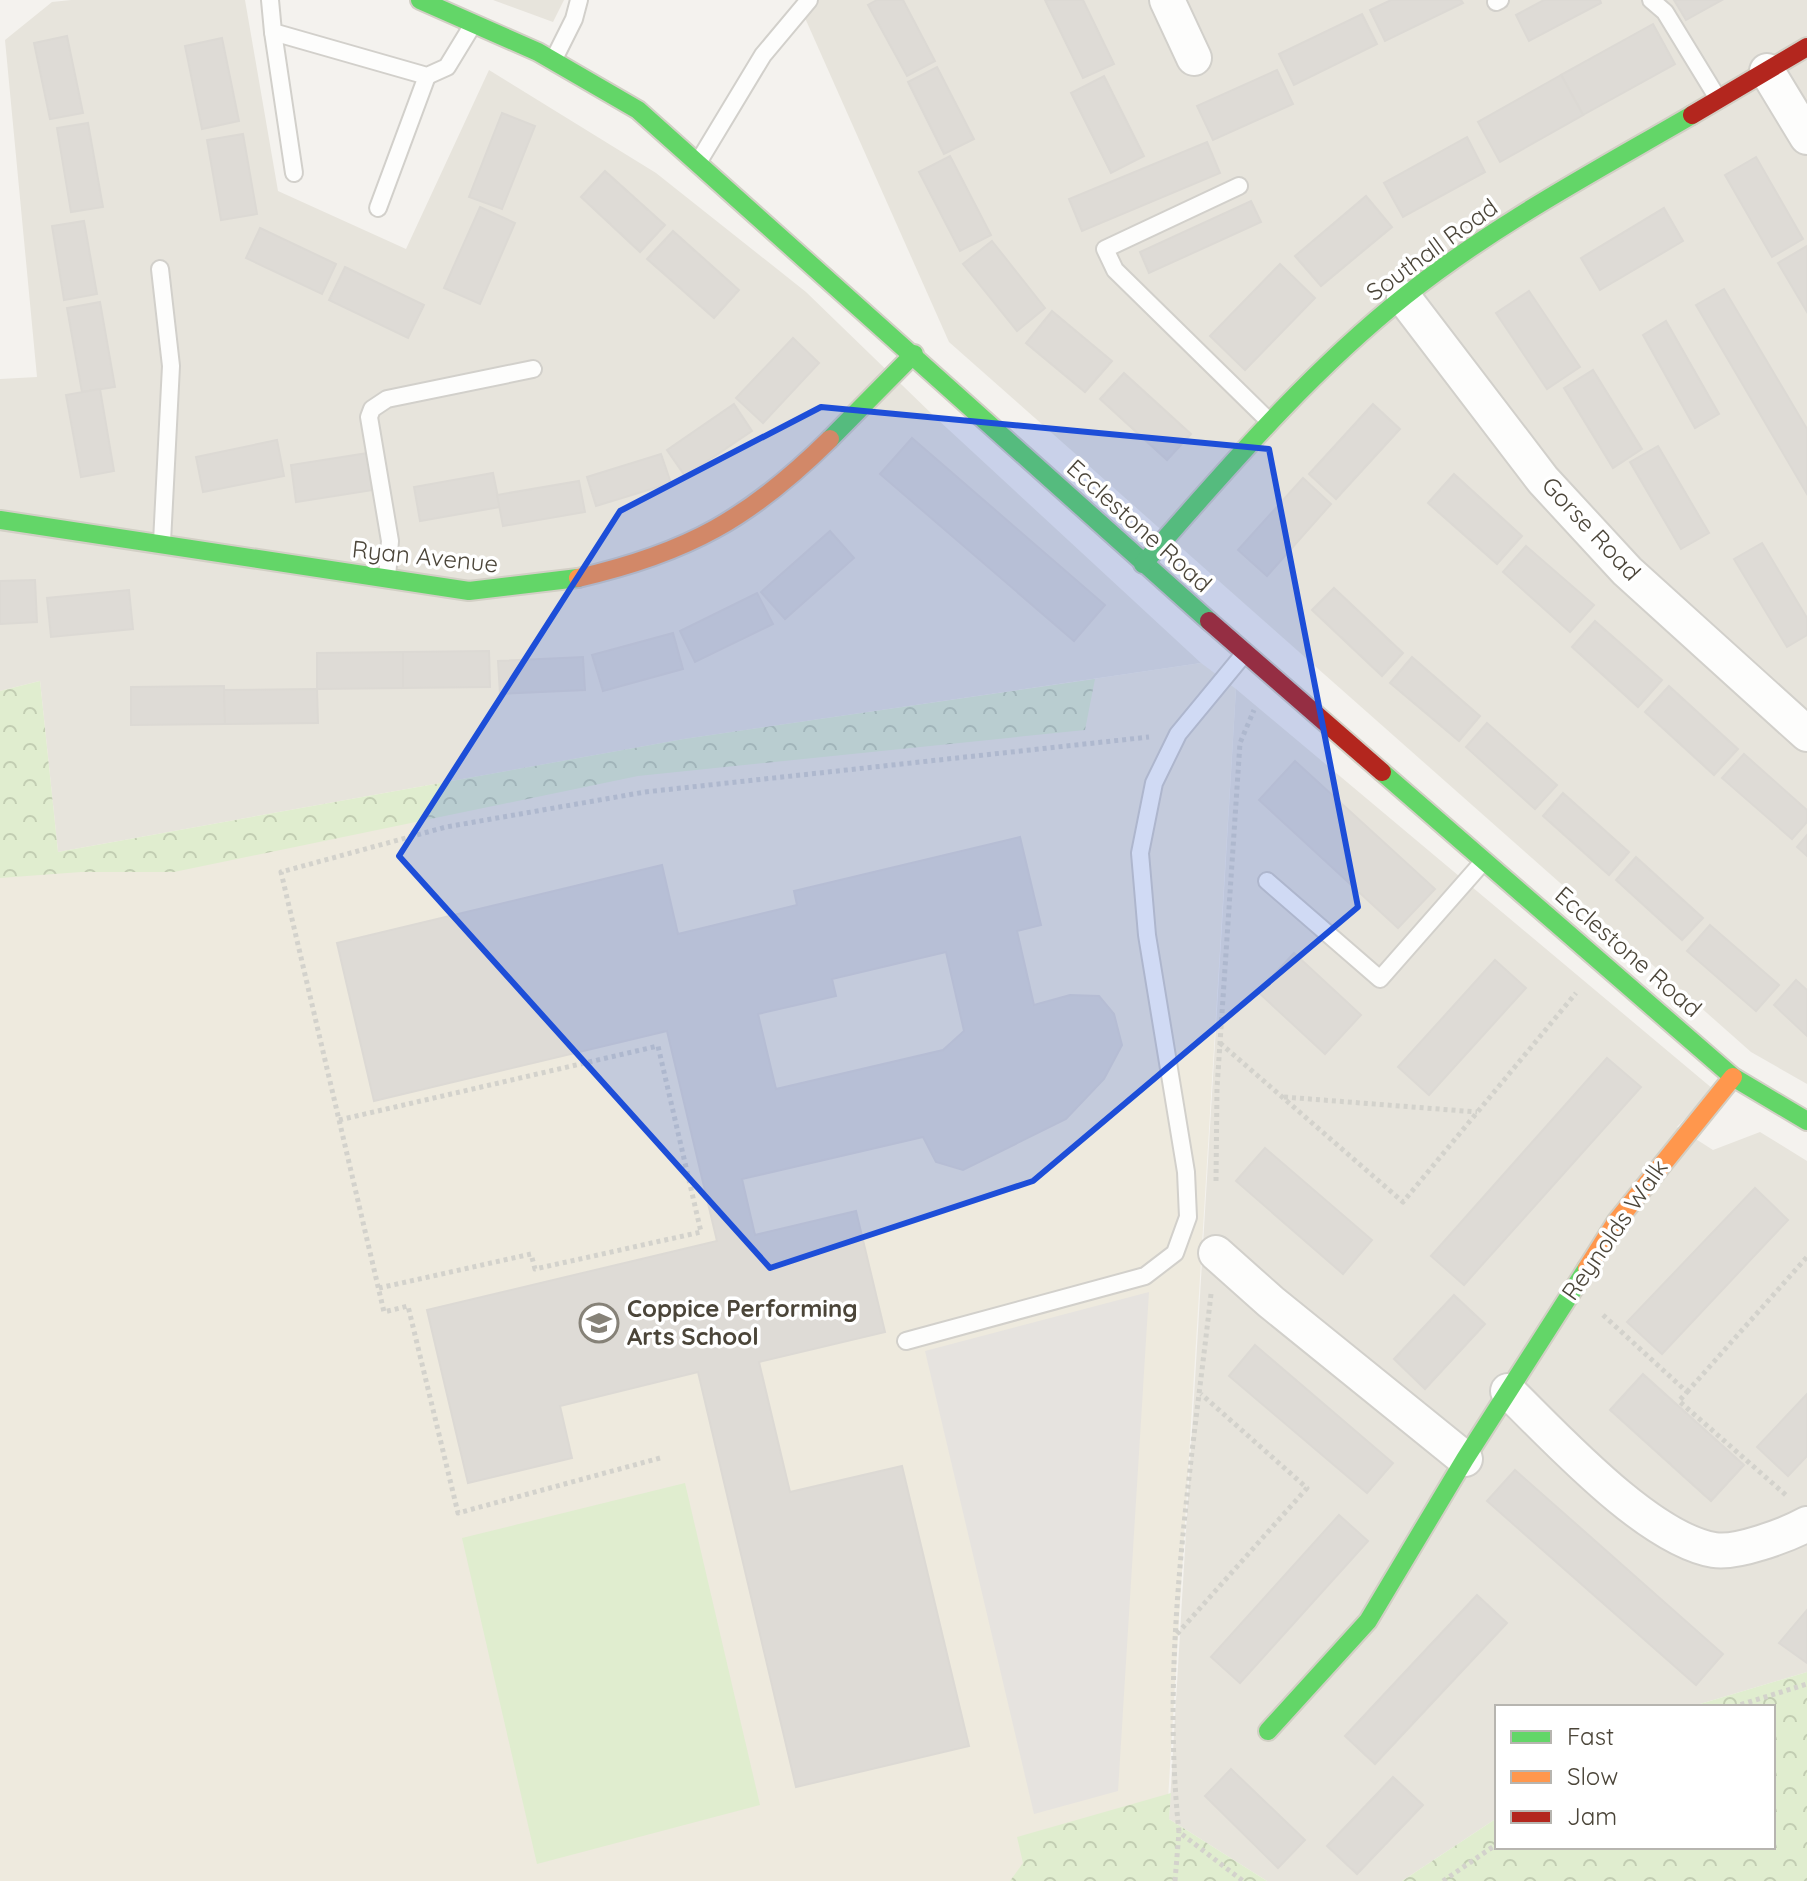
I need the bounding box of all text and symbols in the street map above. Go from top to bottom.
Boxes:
street label: Southall Road [1360,191,1503,307]
street label: Ecclestone Road [1061,452,1218,598]
street label: Gorse Road [1536,470,1647,587]
street label: Ryan Avenue [351,533,500,579]
street label: Ecclestone Road [1549,879,1708,1023]
street label: Reynolds Walk [1555,1153,1674,1306]
place label: Coppice Performing Arts School [627,1293,858,1351]
school or university icon: Coppice Performing Arts School [578,1302,620,1344]
legend [1495,1705,1775,1849]
text: Fast [1567,1721,1614,1751]
text: Slow [1567,1761,1618,1791]
text: Jam [1567,1801,1617,1831]

